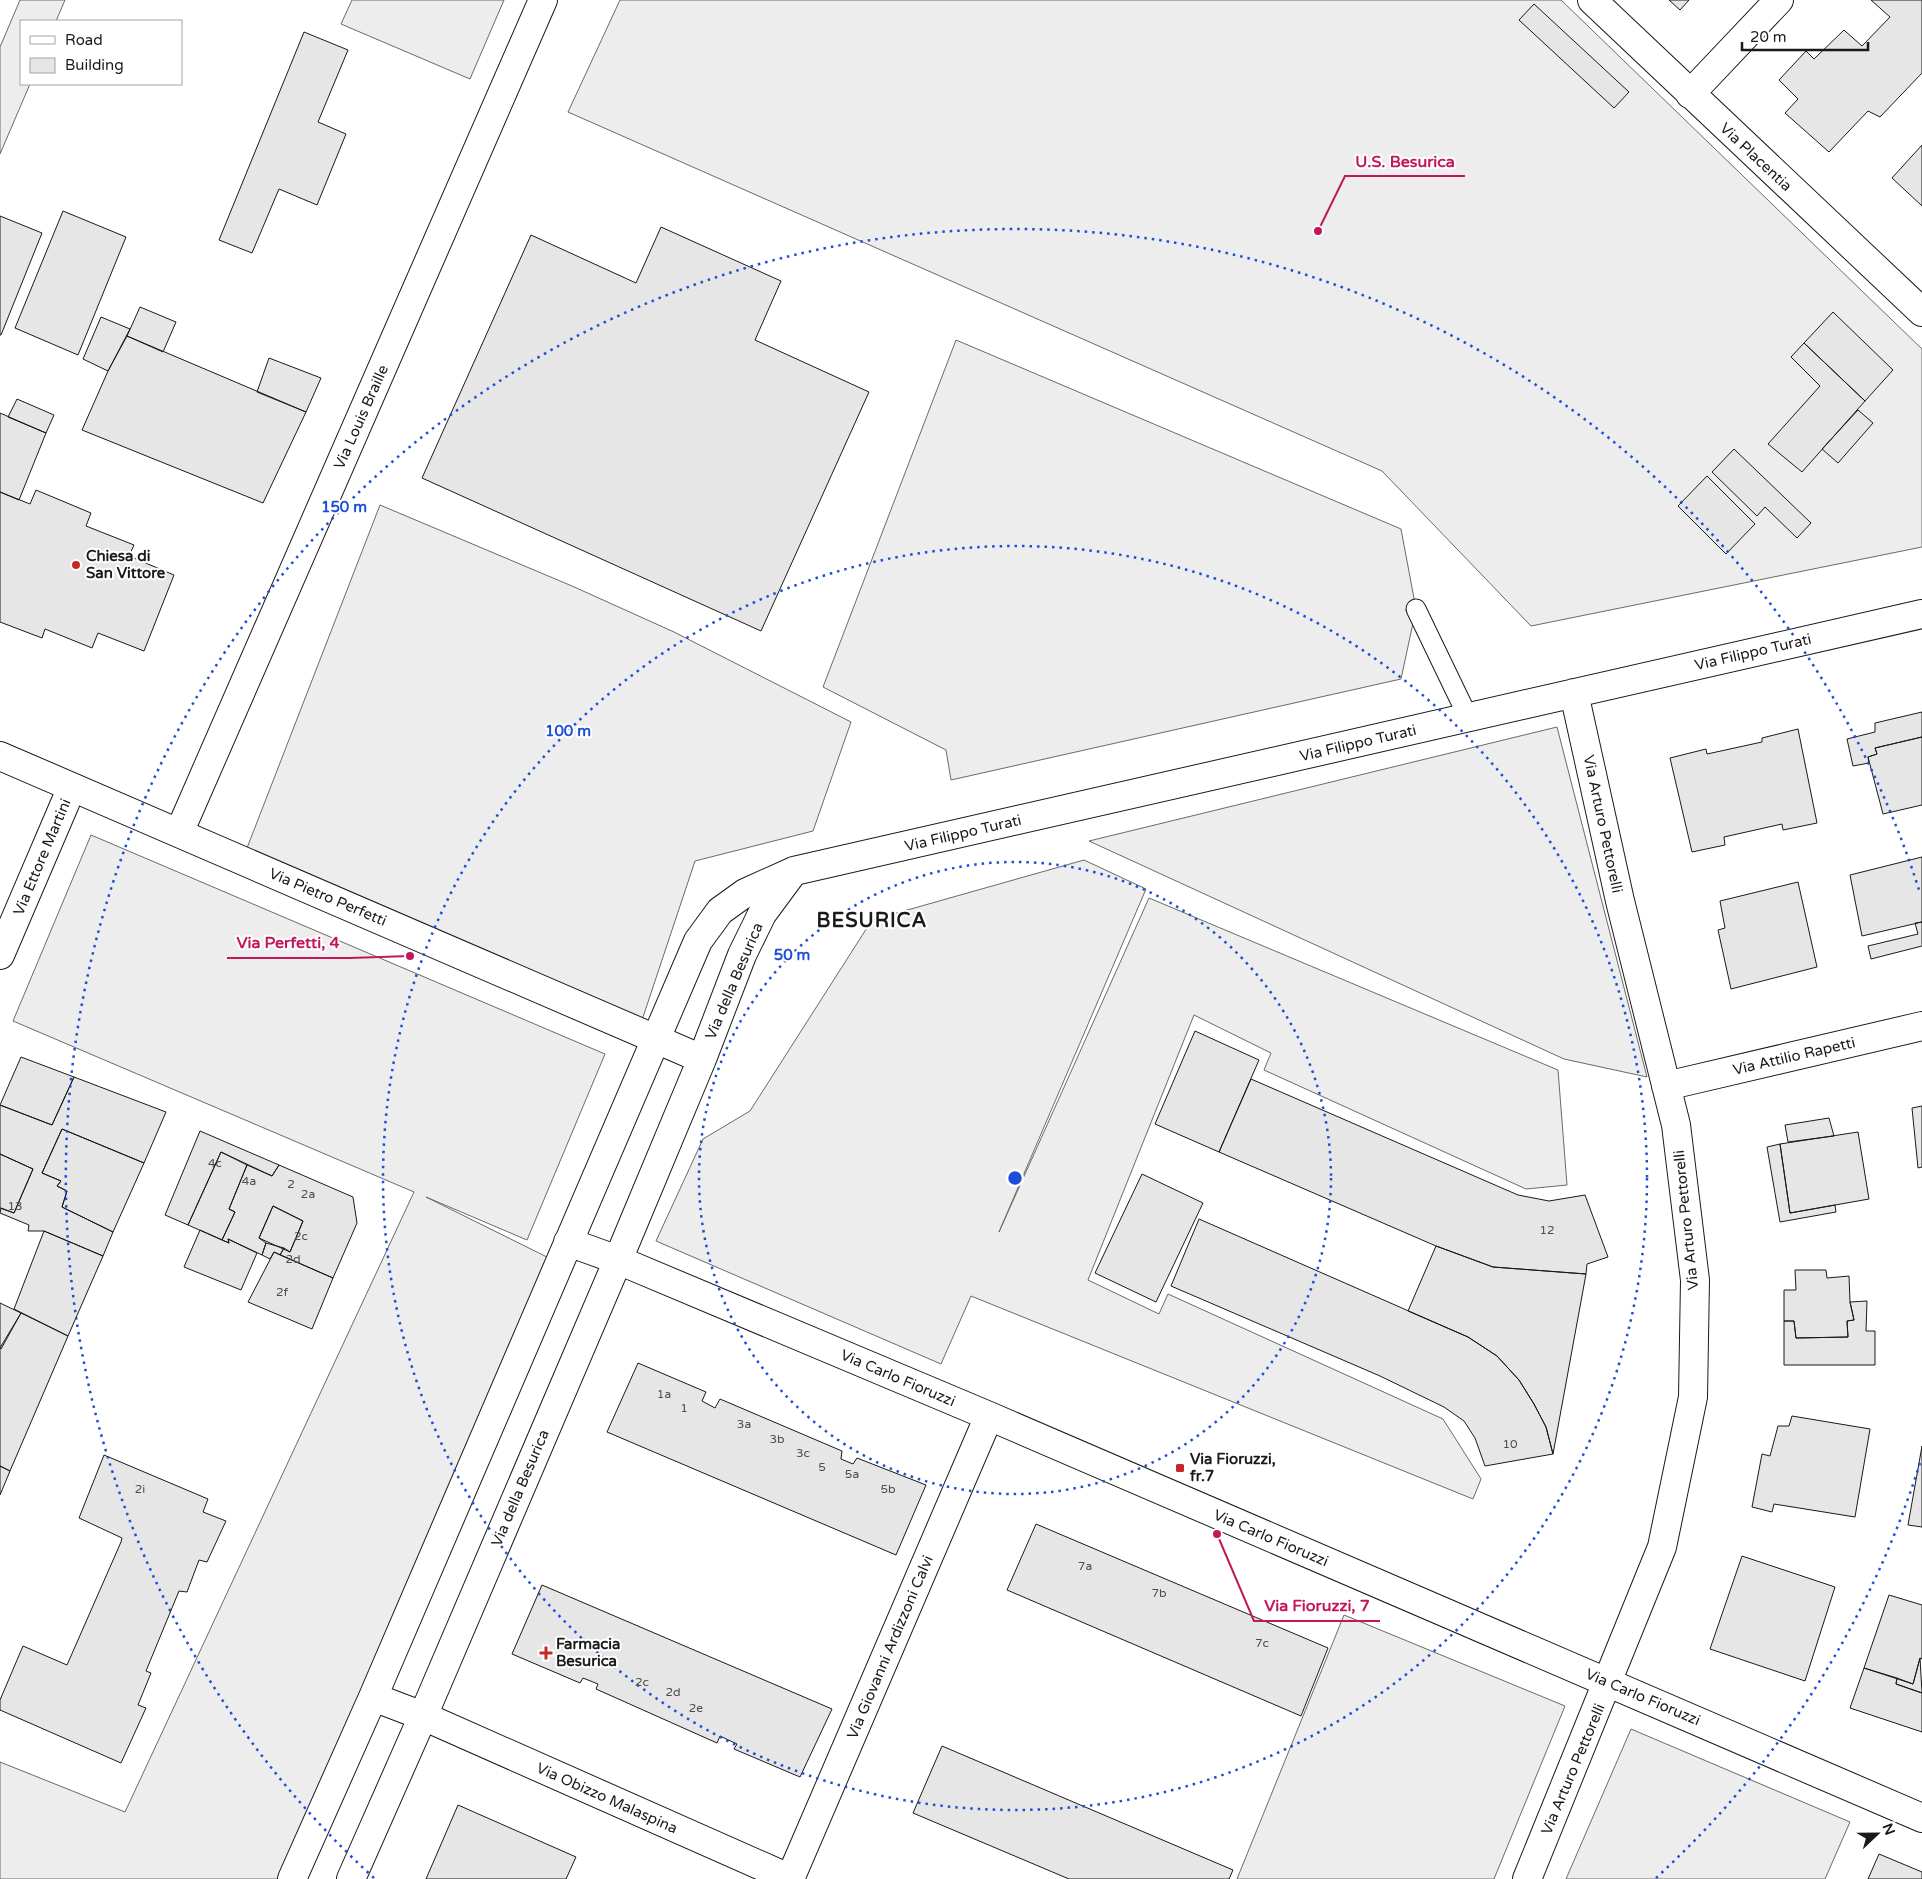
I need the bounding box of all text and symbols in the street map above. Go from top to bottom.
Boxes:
legend [20,20,182,85]
scale bar [1742,20,1868,52]
text: 20 m [1750,28,1787,46]
text: Road [65,31,103,49]
text: Building [65,56,124,74]
street label: Via Placentia [1716,119,1796,195]
callout: U.S. Besurica [1345,145,1465,176]
text: U.S. Besurica [1355,152,1455,172]
street label: Via Louis Braille [330,362,392,472]
text: 150 m [321,498,367,516]
place label: Chiesa di San Vittore [86,547,166,582]
marker: Chiesa di San Vittore [70,559,82,571]
street label: Via Filippo Turati [1693,630,1813,674]
street label: Via Filippo Turati [1298,721,1418,765]
text: 100 m [545,722,591,740]
street label: Via Arturo Pettorelli [1580,753,1626,895]
street label: Via Ettore Martini [9,796,75,918]
street label: Via Filippo Turati [903,811,1023,855]
street label: Via Pietro Perfetti [267,864,389,930]
district label: BESURICA [817,909,927,933]
street label: Via della Besurica [701,920,767,1042]
callout: Via Perfetti, 4 [227,927,350,958]
text: Via Perfetti, 4 [236,933,340,953]
text: 50 m [774,946,810,964]
street label: Via Attilio Rapetti [1731,1033,1857,1079]
street label: Via Arturo Pettorelli [1670,1149,1702,1291]
house number: 4c [208,1156,222,1170]
centre of rings [1006,1169,1024,1187]
house number: 4a [242,1174,256,1188]
house number: 2 [287,1177,295,1191]
house number: 2a [301,1187,315,1201]
house number: 13 [7,1199,23,1213]
house number: 12 [1539,1223,1555,1237]
house number: 2c [294,1229,308,1243]
house number: 2d [285,1252,301,1266]
house number: 2f [276,1285,288,1299]
street label: Via Carlo Fioruzzi [838,1346,958,1410]
house number: 1a [657,1387,671,1401]
house number: 1 [680,1401,688,1415]
house number: 3a [737,1417,751,1431]
street label: Via della Besurica [487,1427,553,1549]
house number: 3b [769,1432,785,1446]
house number: 10 [1502,1437,1518,1451]
house number: 3c [796,1446,810,1460]
place label: Via Fioruzzi, fr.7 [1189,1450,1276,1485]
house number: 5 [818,1460,826,1474]
marker: Via Fioruzzi, fr.7 [1174,1462,1186,1474]
house number: 5a [845,1467,859,1481]
house number: 2i [135,1482,145,1496]
house number: 5b [880,1482,896,1496]
street label: Via Carlo Fioruzzi [1211,1506,1331,1570]
street label: Via Giovanni Ardizzoni Calvi [843,1553,937,1741]
house number: 7a [1078,1559,1092,1573]
house number: 7b [1151,1586,1167,1600]
callout: Via Fioruzzi, 7 [1254,1590,1380,1621]
text: Via Fioruzzi, 7 [1264,1596,1370,1616]
place label: Farmacia Besurica [556,1635,621,1670]
house number: 7c [1255,1636,1269,1650]
marker: Farmacia Besurica [540,1647,552,1659]
street label: Via Carlo Fioruzzi [1583,1665,1703,1729]
house number: 2c [635,1675,649,1689]
house number: 2d [665,1685,681,1699]
house number: 2e [689,1701,703,1715]
street label: Via Arturo Pettorelli [1537,1701,1609,1837]
street label: Via Obizzo Malaspina [534,1759,680,1837]
north arrow [1852,1809,1902,1859]
text: N [1879,1821,1899,1838]

